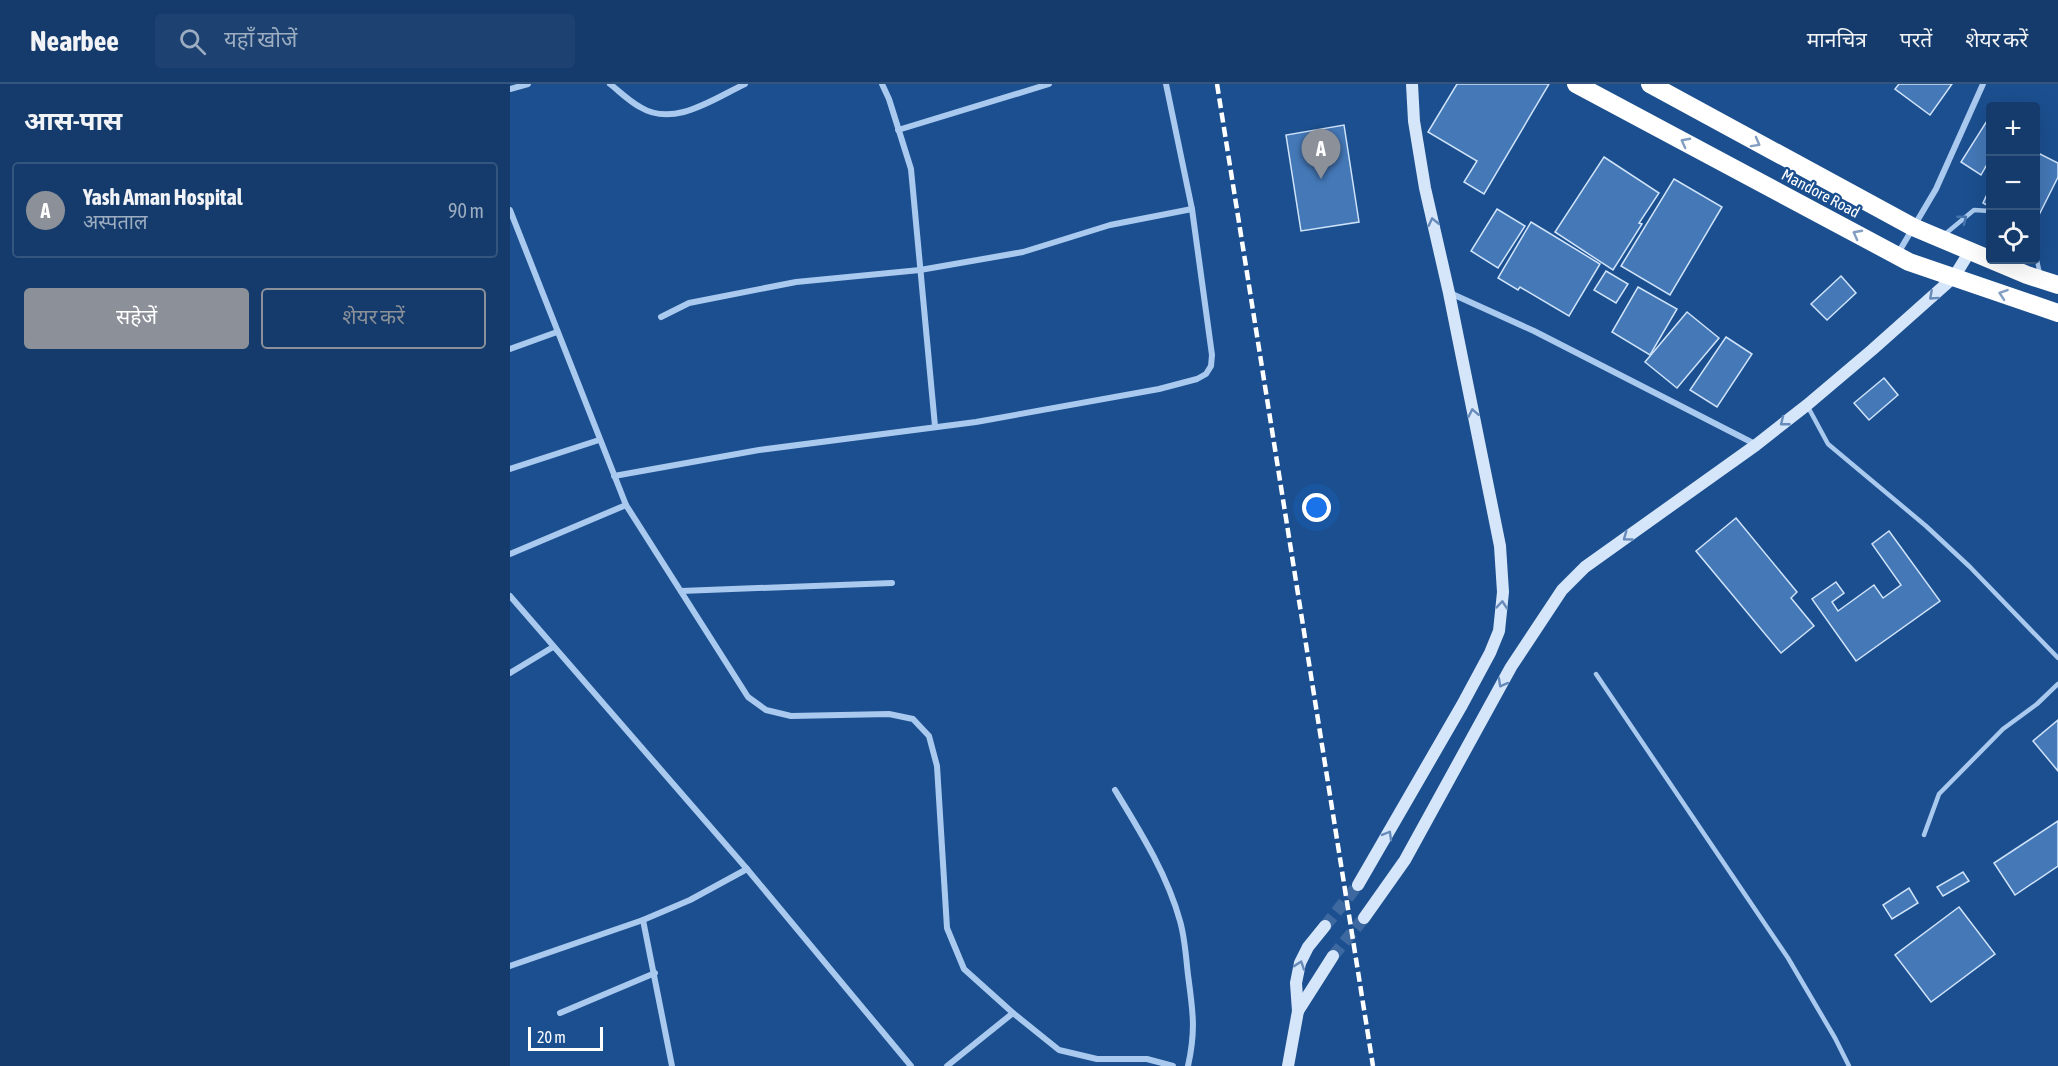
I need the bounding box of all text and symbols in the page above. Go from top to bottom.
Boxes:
search box [155,14,575,68]
text: Nearbee [30,25,119,57]
icon: search [176,25,209,58]
text: यहाँ खोजें [224,26,297,52]
text: मानचित्र [1807,27,1867,51]
text: परतें [1900,27,1932,51]
text: शेयर करें [1965,27,2028,51]
map controls [1986,102,2040,264]
button: + [1986,102,2040,156]
text: आस-पास [24,106,122,136]
pin: A [1302,130,1340,179]
one-way arrow [1750,136,1760,147]
one-way arrow [1681,138,1692,149]
button: − [1986,156,2040,210]
street label: Mandore Road [1779,165,1863,221]
text: Yash Aman Hospital [83,184,242,210]
text: A [41,199,50,222]
text: 90 m [448,199,484,222]
text: अस्पताल [83,210,148,233]
button: locate [1986,210,2040,264]
one-way arrow [1956,216,1967,227]
one-way arrow [1427,217,1440,227]
one-way arrow [1853,230,1864,242]
button: सहेजें [24,288,249,349]
button: शेयर करें [261,288,486,349]
one-way arrow [1998,288,2009,301]
one-way arrow [1929,289,1940,300]
one-way arrow [1467,408,1480,418]
one-way arrow [1780,415,1791,426]
your location [1302,493,1331,522]
one-way arrow [1622,530,1633,541]
one-way arrow [1495,601,1508,610]
one-way arrow [1498,677,1509,687]
one-way arrow [1381,831,1393,841]
one-way arrow [1293,960,1305,971]
scale bar [528,1024,603,1052]
text: 20 m [537,1028,566,1046]

